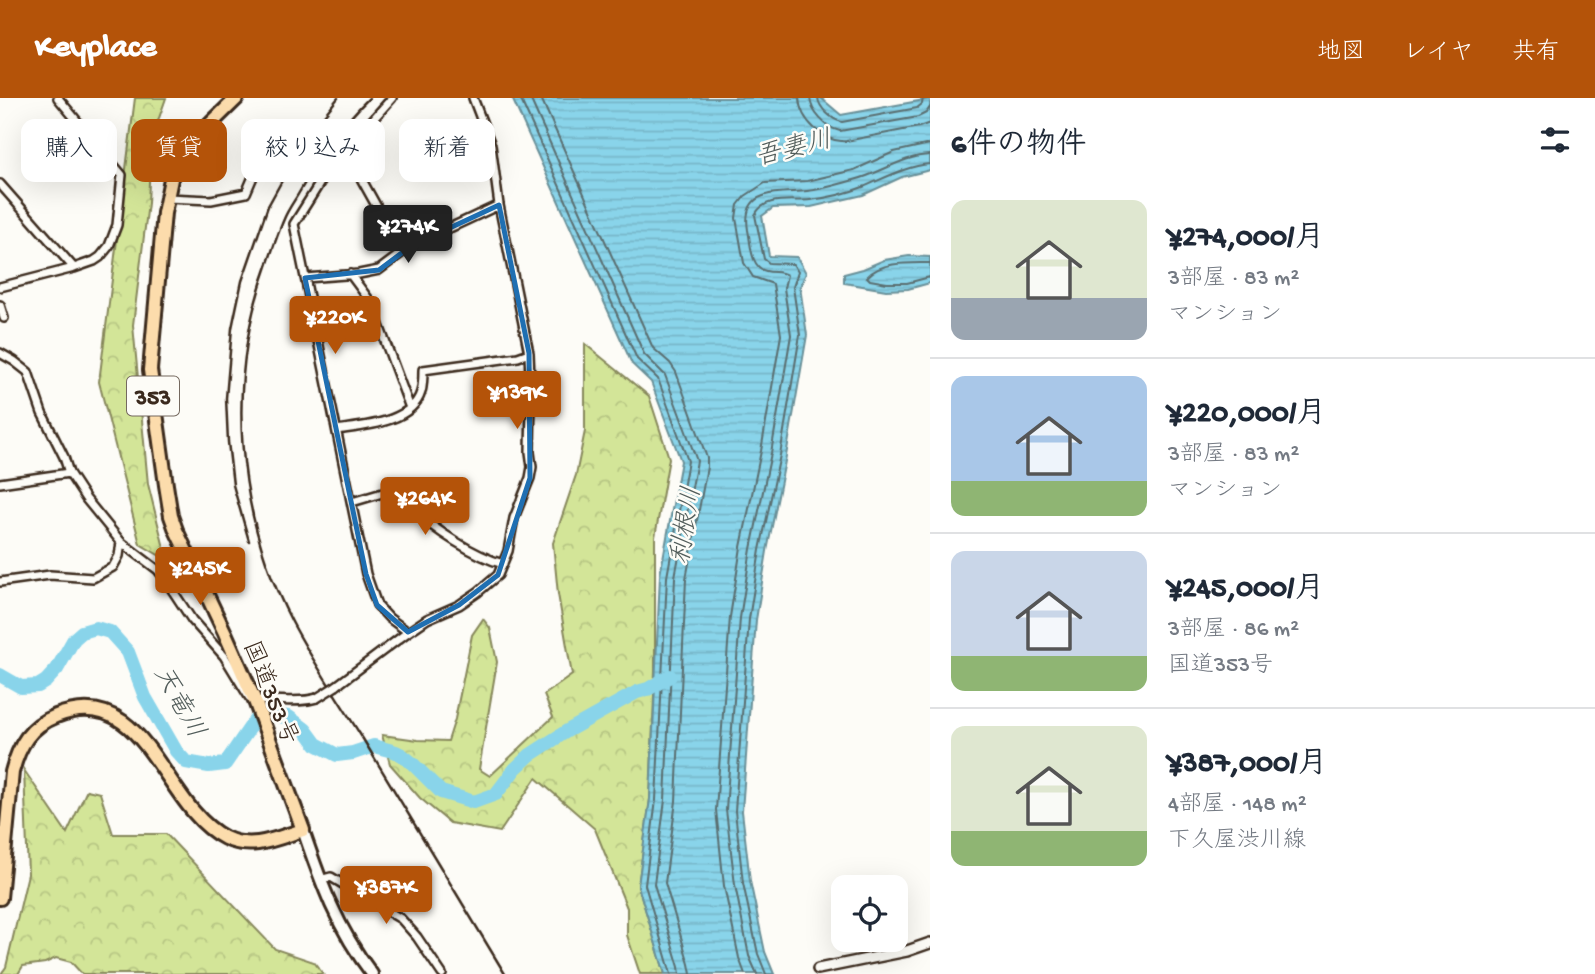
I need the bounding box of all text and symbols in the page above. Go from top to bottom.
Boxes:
text: Keyplace [35,30,157,68]
text: 地図 [1317,39,1365,68]
text: レイヤ [1403,39,1474,68]
text: 共有 [1512,39,1560,68]
chip: 購入 [21,119,117,182]
chip: 賃貸 [131,119,227,182]
chip: 絞り込み [241,119,385,182]
chip: 新着 [399,119,495,182]
icon: filters [1536,121,1574,159]
water label: 吾妻川 [752,125,836,175]
text: 6件の物件 [951,129,1086,164]
pin: ¥274K [359,206,457,265]
text: ¥274K [379,214,437,241]
text: ¥274,000/月 [1168,222,1324,257]
icon: home [1007,228,1091,312]
text: 3部屋 · 83 m² [1168,266,1299,293]
pin: ¥220K [286,296,384,356]
text: マンション [1168,302,1282,329]
text: ¥220K [306,305,364,332]
pin: ¥139K [468,372,566,431]
road number: 353 [127,376,179,416]
text: ¥139K [489,380,545,407]
text: ¥220,000/月 [1168,398,1326,433]
icon: home [1007,404,1091,488]
text: 3部屋 · 83 m² [1168,442,1299,469]
pin: ¥264K [376,478,474,537]
text: マンション [1168,478,1282,505]
water label: 利根川 [666,485,710,567]
text: ¥264K [396,486,454,513]
pin: ¥245K [151,547,249,607]
text: ¥245K [171,556,229,583]
text: ¥245,000/月 [1168,573,1324,608]
icon: home [1007,579,1091,663]
text: 3部屋 · 86 m² [1168,617,1299,644]
street label: 国道353号 [235,637,304,750]
text: 国道353号 [1168,653,1273,680]
water label: 天竜川 [145,661,211,745]
text: ¥387,000/月 [1168,748,1327,783]
icon: home [1007,754,1091,838]
text: 4部屋 · 148 m² [1168,792,1307,819]
text: 下久屋渋川線 [1168,828,1306,855]
pin: ¥387K [337,866,435,926]
text: ¥387K [356,875,416,902]
map controls [831,875,908,952]
button: locate [831,875,908,952]

